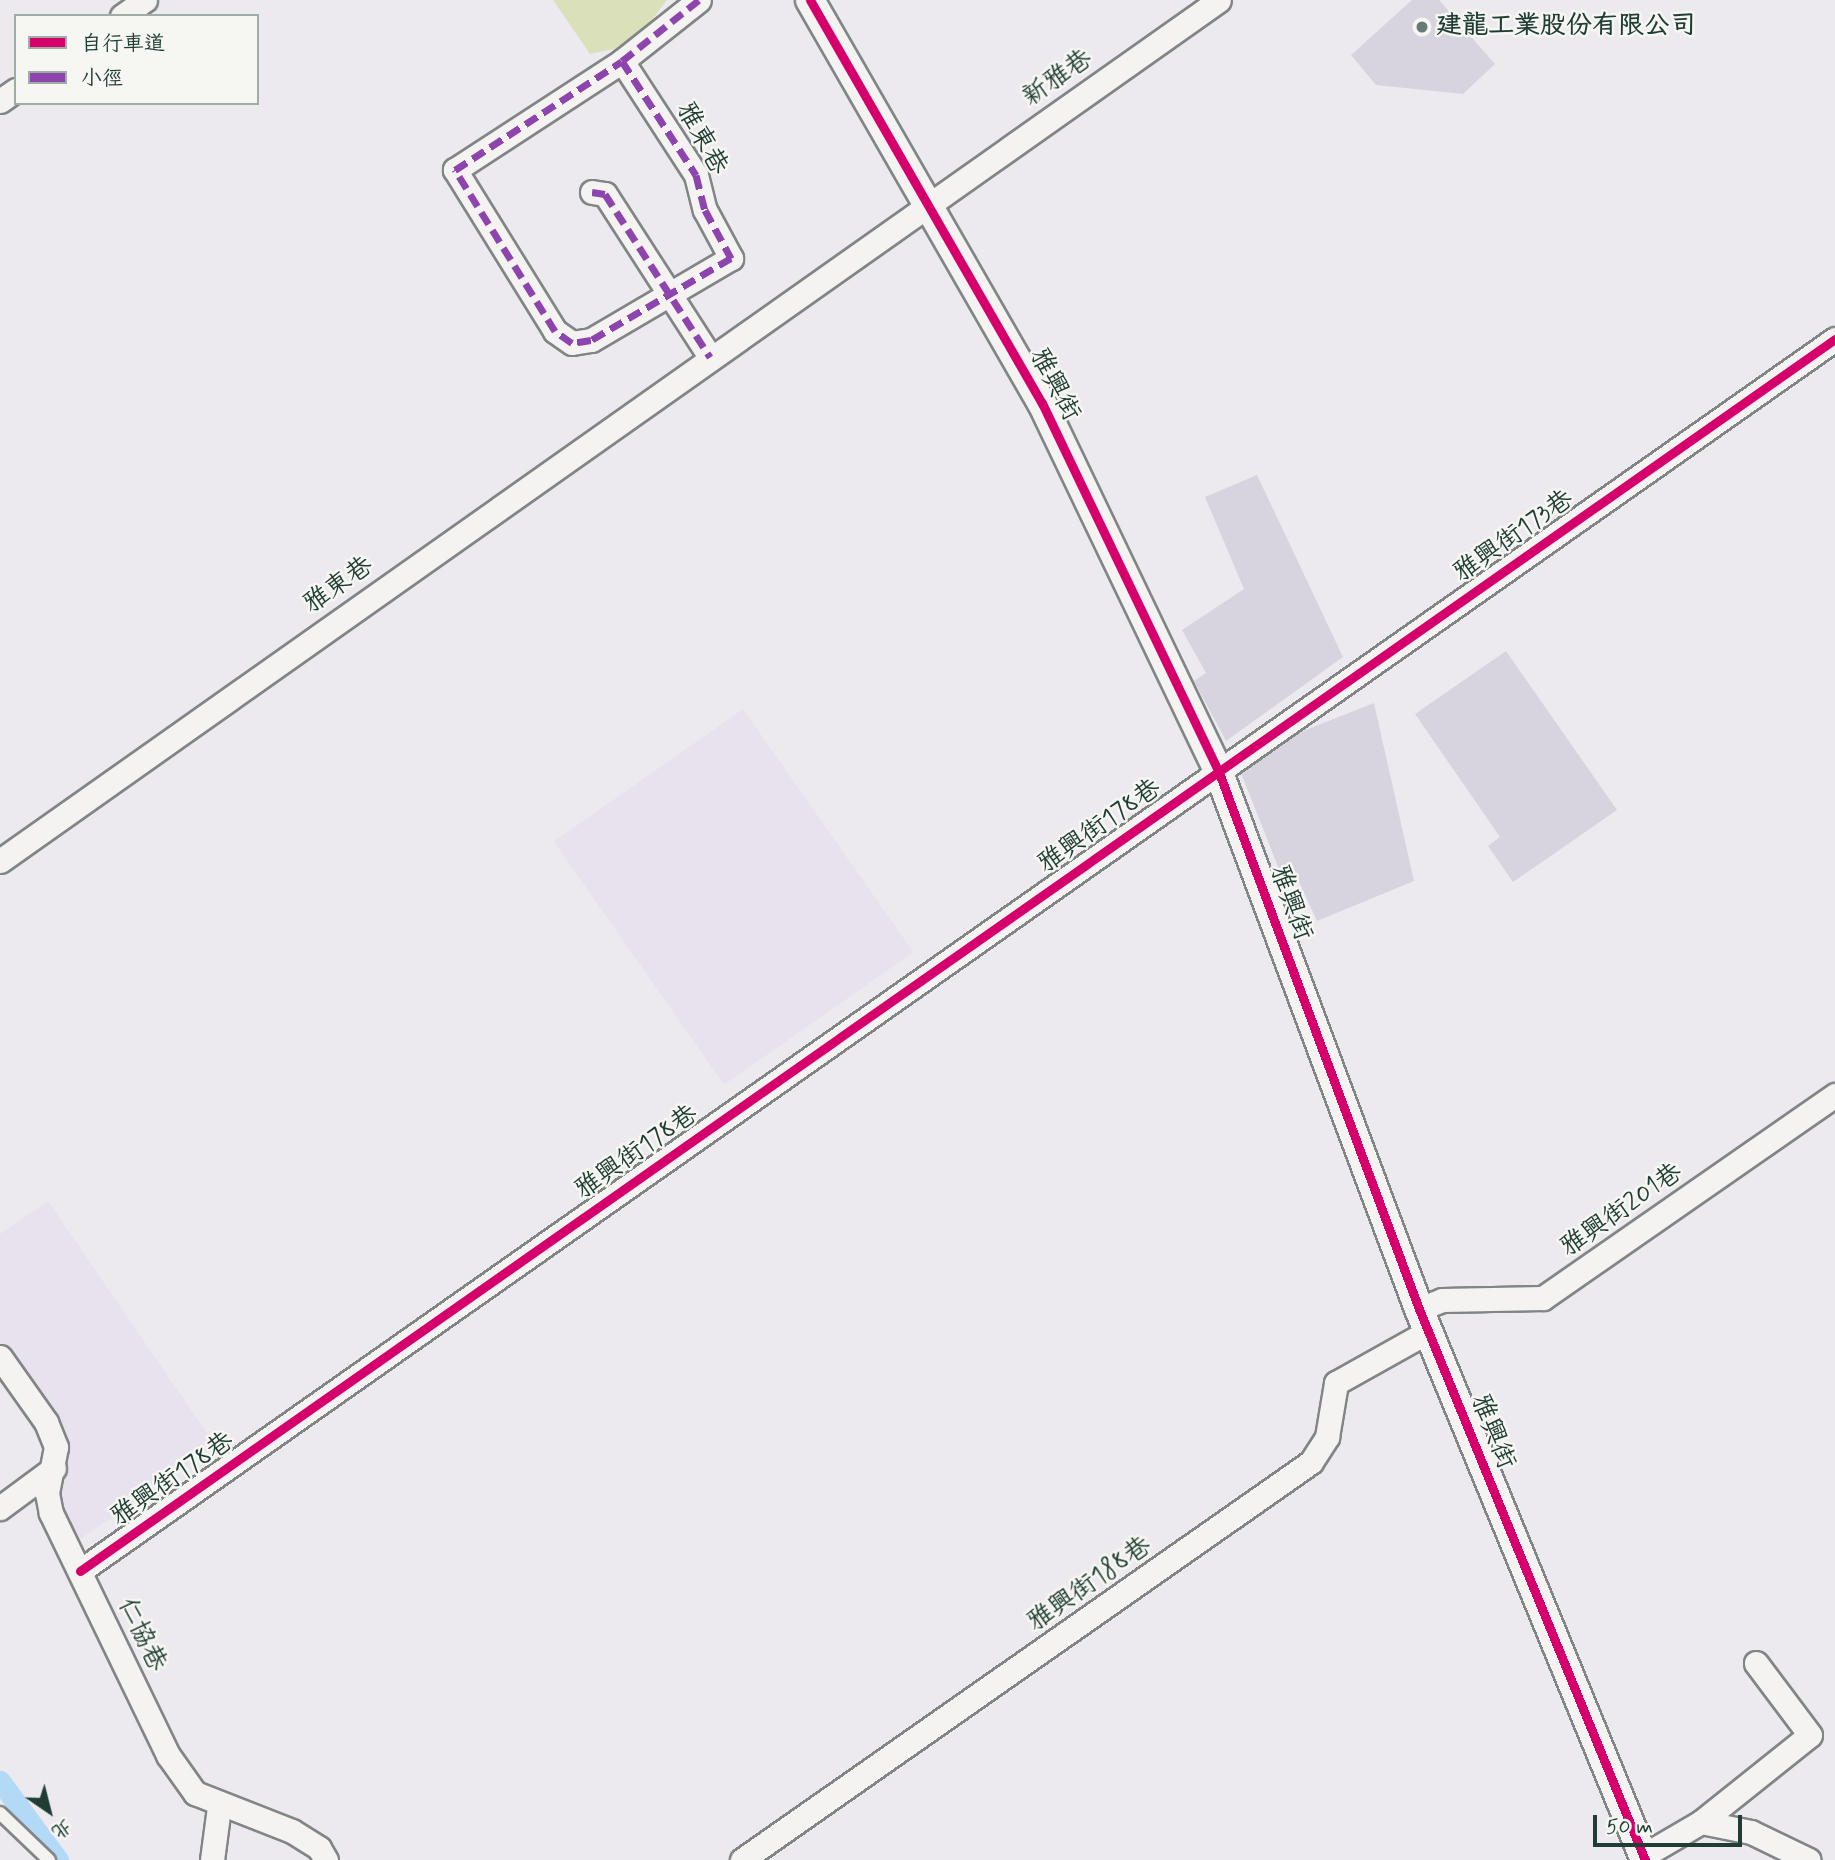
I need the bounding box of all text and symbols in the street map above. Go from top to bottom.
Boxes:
place label: 建龍工業股份有限公司 [1436,11,1696,43]
legend [14,14,259,105]
marker: 建龍工業股份有限公司 [1414,19,1430,35]
text: 自行車道 [81,30,165,58]
street label: 新雅巷 [1017,44,1099,114]
text: 小徑 [81,65,123,93]
street label: 雅東巷 [668,97,734,181]
street label: 雅興街 [1022,343,1086,427]
street label: 雅興街173巷 [1448,484,1580,590]
street label: 雅東巷 [298,551,380,621]
street label: 雅興街178巷 [1033,773,1167,881]
street label: 雅興街 [1262,861,1318,945]
street label: 雅興街178巷 [570,1099,704,1207]
street label: 雅興街201巷 [1555,1158,1689,1264]
street label: 雅興街 [1463,1390,1521,1474]
street label: 雅興街178巷 [106,1426,240,1534]
street label: 雅興街188巷 [1022,1531,1158,1639]
street label: 仁協巷 [110,1593,172,1677]
north arrow [14,1776,84,1846]
scale bar [1597,1800,1746,1844]
text: 北 [46,1813,76,1844]
text: 50 m [1606,1813,1653,1841]

